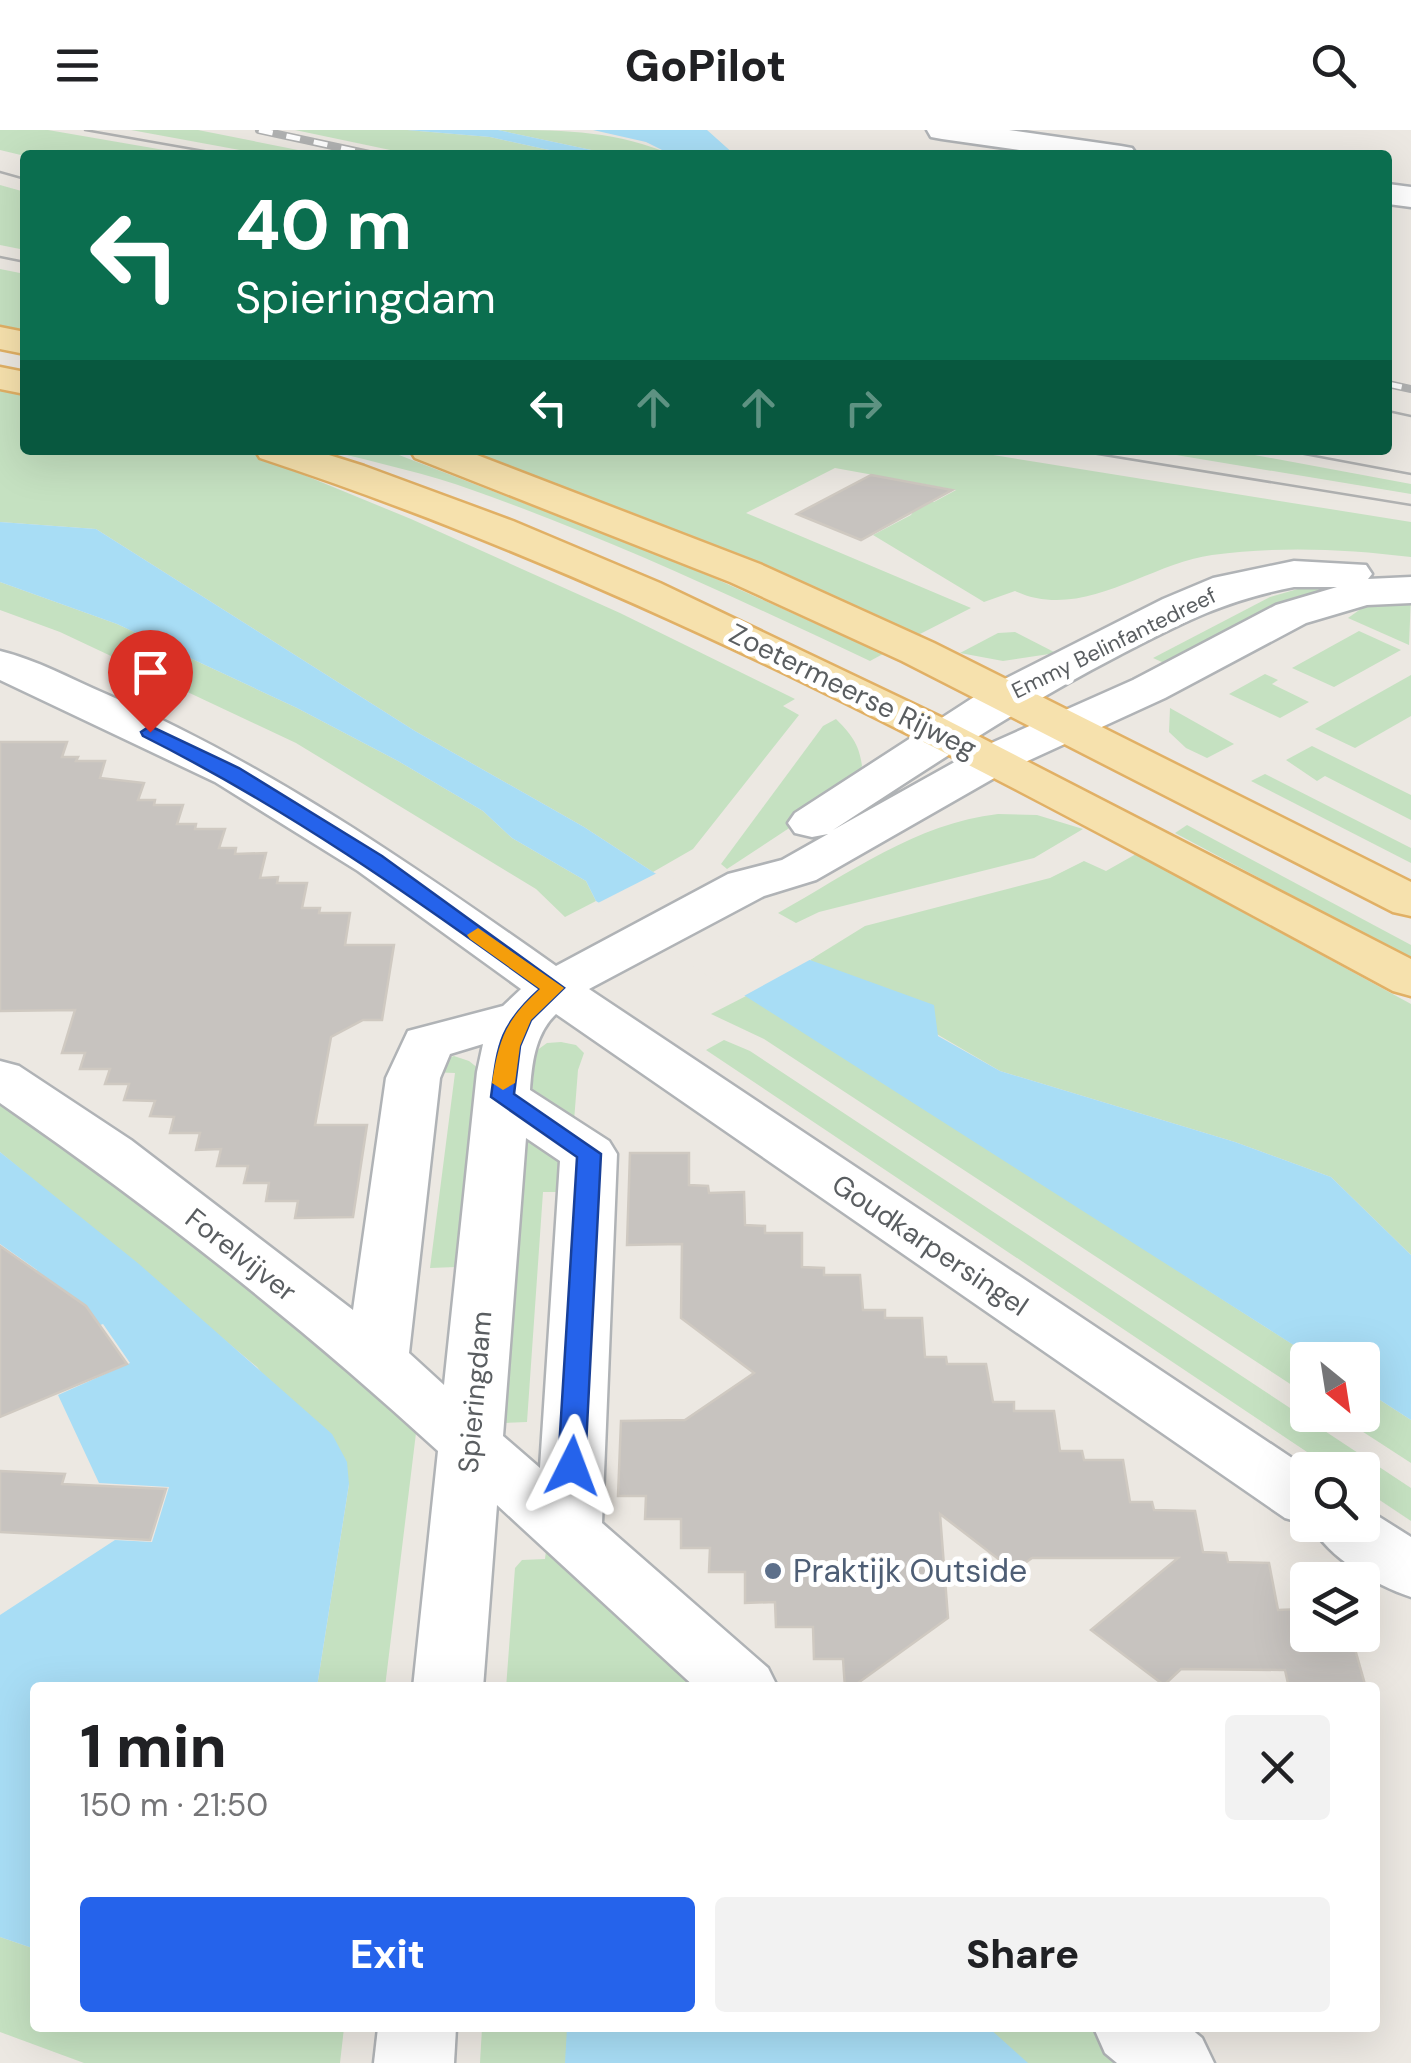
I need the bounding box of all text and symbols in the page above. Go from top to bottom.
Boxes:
text: GoPilot [625,36,786,95]
icon: menu [50,38,105,93]
icon: search [1306,38,1361,93]
text: 40 m [235,180,412,271]
icon: left [70,190,200,320]
text: Spieringdam [235,268,496,327]
icon: left [521,380,576,435]
icon: ahead [626,380,681,435]
icon: ahead [731,380,786,435]
icon: right [836,380,891,435]
street label: Emmy Belinfantedreef [1007,581,1221,705]
street label: Zoetermeerse Rijweg [723,615,983,767]
pin [108,630,193,733]
icon: arrive [123,645,178,700]
street label: Goudkarpersingel [825,1166,1035,1324]
street label: Forelvijver [178,1200,304,1310]
street label: Spieringdam [449,1310,501,1474]
north arrow [1290,1342,1380,1432]
map controls [1290,1342,1380,1652]
position arrow [520,1414,624,1518]
button: search [1290,1452,1380,1542]
place label: Praktijk Outside [793,1550,1027,1592]
marker: Praktijk Outside [762,1560,784,1582]
button: layers [1290,1562,1380,1652]
text: 1 min [80,1707,227,1786]
button: close [1225,1715,1330,1820]
text: 150 m · 21:50 [80,1784,268,1826]
button: Exit [80,1897,695,2012]
button: Share [715,1897,1330,2012]

